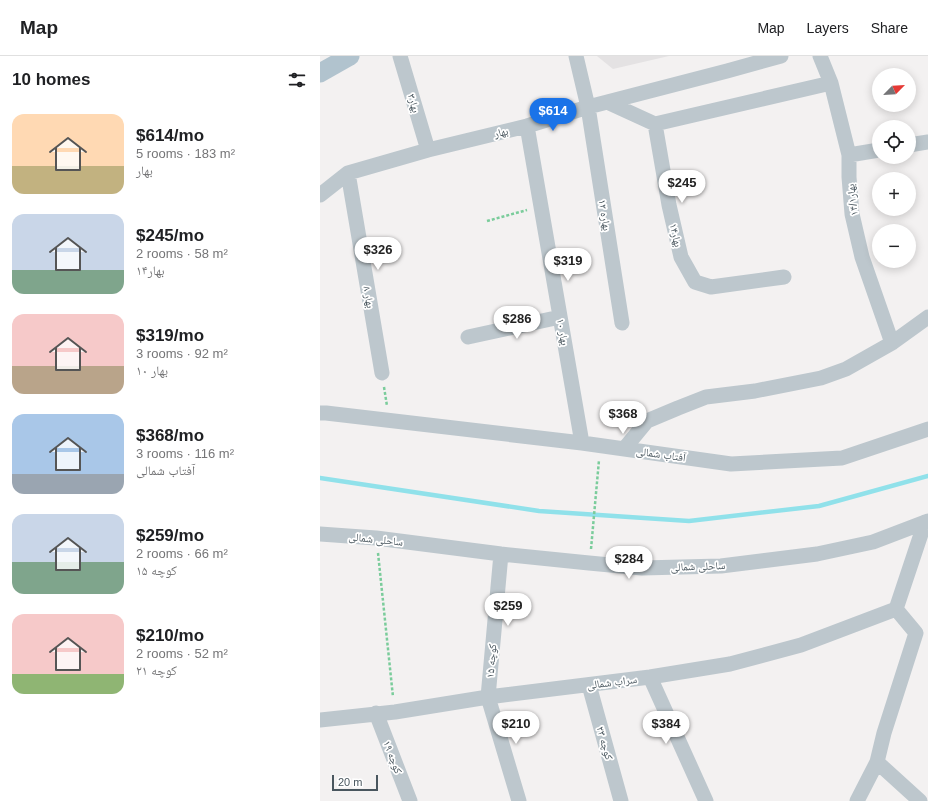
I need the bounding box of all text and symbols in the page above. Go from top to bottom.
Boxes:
text: Map [20,17,58,38]
text: Map [757,20,785,36]
text: Layers [807,20,849,36]
text: Share [871,20,908,36]
north arrow [872,68,916,112]
map controls [872,68,916,268]
icon: filters [286,69,308,91]
text: 10 homes [12,70,90,89]
street label: بهار۳ [405,92,422,114]
pin: $614 [529,98,577,132]
text: $614 [539,103,567,118]
button: locate [872,120,916,164]
street label: بهار [492,124,509,140]
text: $614/mo [136,126,204,145]
icon: home [44,130,92,178]
text: 5 rooms · 183 m² [136,146,235,161]
text: بهار [136,163,153,178]
pin: $245 [658,170,706,204]
button: + [872,172,916,216]
text: $245 [668,175,696,190]
street label: بهار۱۴/۱ [844,183,860,217]
street label: بهاره ۱۲ [596,198,613,232]
street label: بهار۱۴ [667,222,685,248]
button: − [872,224,916,268]
text: $245/mo [136,226,204,245]
icon: home [44,230,92,278]
pin: $326 [354,237,402,271]
text: $326 [364,242,392,257]
text: 2 rooms · 58 m² [136,246,228,261]
pin: $319 [544,248,592,282]
text: $319 [554,253,582,268]
text: بهار۱۴ [136,263,165,278]
street label: بهار ۸ [361,285,377,309]
pin: $286 [493,306,541,340]
text: $286 [503,311,531,326]
street label: بهار ۱۰ [554,318,571,346]
text: $319/mo [136,326,204,345]
icon: home [44,330,92,378]
text: 3 rooms · 92 m² [136,346,228,361]
text: بهار ۱۰ [136,363,168,378]
pin: $368 [599,401,647,435]
text: $368 [609,406,637,421]
text: $368/mo [136,426,204,445]
icon: home [44,430,92,478]
street label: آفتاب شمالی [635,445,687,464]
text: 3 rooms · 116 m² [136,446,234,461]
text: آفتاب شمالی [136,463,195,478]
text: $259/mo [136,526,204,545]
icon: home [44,530,92,578]
street label: ساحلی شمالی [348,530,404,549]
text: 2 rooms · 66 m² [136,546,228,561]
pin: $284 [605,546,653,580]
text: $284 [615,551,643,566]
street label: ساحلی شمالی [670,559,726,574]
text: کوچه ۱۵ [136,563,177,578]
pin: $259 [484,593,532,627]
text: $259 [494,598,522,613]
text: $210/mo [136,626,204,645]
icon: home [44,630,92,678]
street label: کوچه ۱۵ [484,643,499,679]
text: 2 rooms · 52 m² [136,646,228,661]
text: کوچه ۲۱ [136,663,177,678]
street label: سراب شمالی [586,673,638,692]
pin: $210 [492,711,540,745]
pin: $384 [642,711,690,745]
text: $210 [502,716,530,731]
text: $384 [652,716,680,731]
street label: کوچه ۲۳ [594,725,616,762]
street label: کوچه ۱۹ [380,739,405,776]
scale bar [332,773,378,792]
text: 20 m [338,776,362,788]

